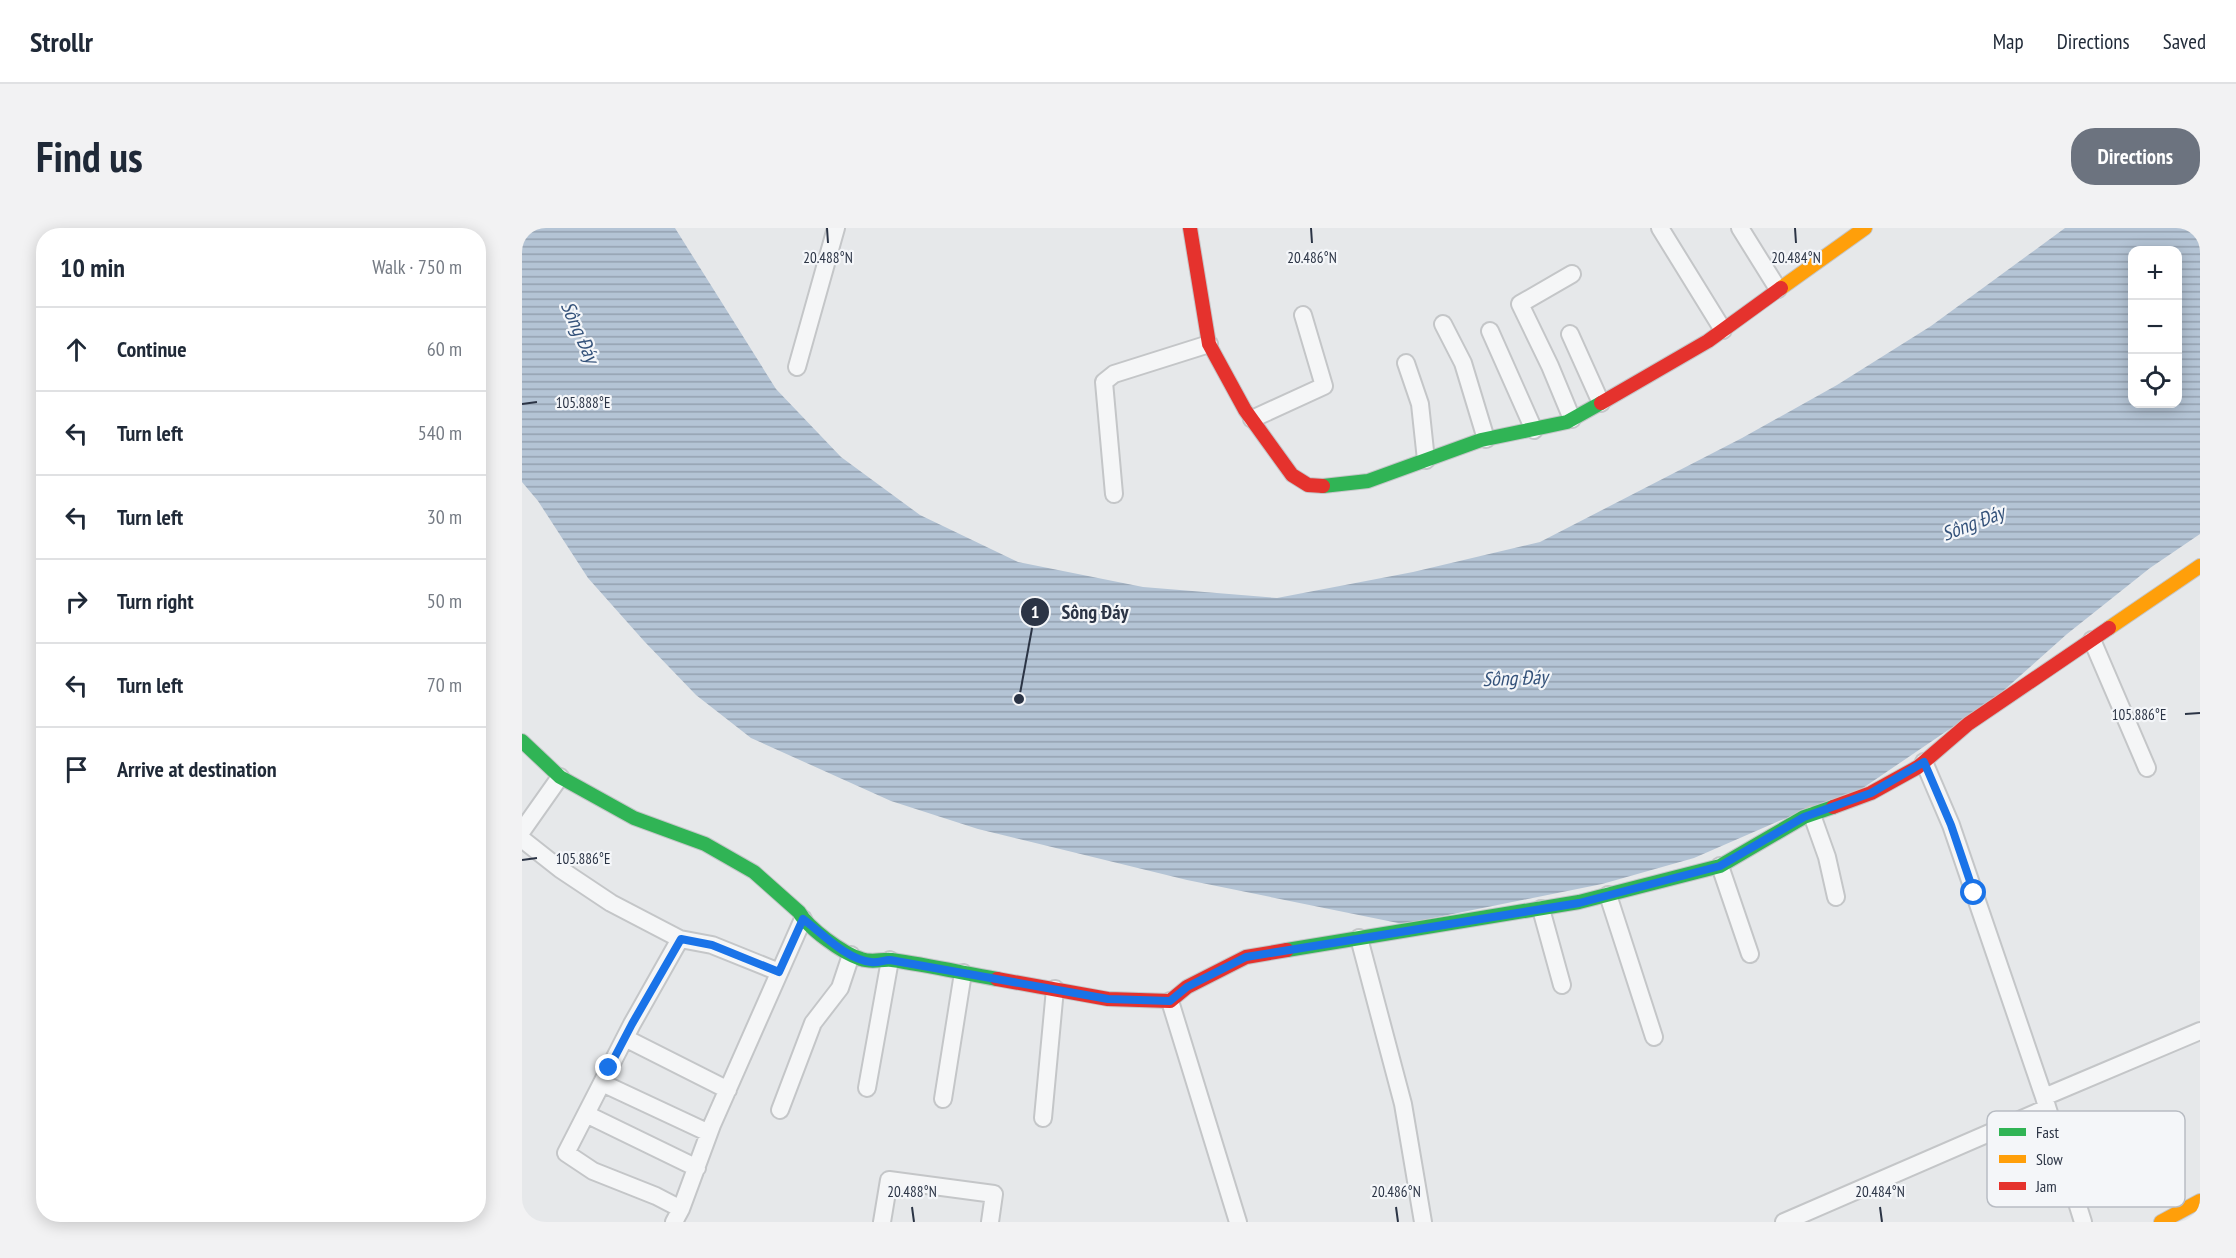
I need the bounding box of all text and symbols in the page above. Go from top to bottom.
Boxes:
text: Strollr [30,23,93,60]
text: Map [1993,28,2024,55]
text: Directions [2057,28,2130,55]
text: Saved [2163,28,2206,55]
button: Directions [2071,128,2200,185]
text: Find us [36,129,143,184]
map controls [2128,246,2182,408]
button: + [2128,246,2182,300]
text: 20.488°N [803,248,853,267]
text: 20.486°N [1287,248,1337,267]
text: 20.484°N [1771,248,1821,267]
text: 10 min [60,251,125,284]
text: Walk · 750 m [372,254,462,280]
water label: Sông Đáy [555,297,606,369]
button: − [2128,300,2182,354]
icon: ahead [60,333,93,366]
text: Continue [117,335,187,363]
text: 60 m [427,336,462,362]
button: locate [2128,354,2182,408]
text: 105.888°E [556,393,610,412]
icon: left [60,417,93,450]
text: Turn left [117,419,183,447]
text: 540 m [418,420,462,446]
water label: Sông Đáy [1938,498,2010,547]
icon: left [60,501,93,534]
text: Turn left [117,503,183,531]
text: 30 m [427,504,462,530]
icon: right [60,585,93,618]
text: Turn right [117,587,194,615]
text: 50 m [427,588,462,614]
callout: Sông Đáy [1020,593,1141,631]
text: Sông Đáy [1062,599,1129,625]
text: 1 [1031,600,1039,623]
water label: Sông Đáy [1482,664,1550,692]
icon: left [60,669,93,702]
text: Turn left [117,671,183,699]
text: 70 m [427,672,462,698]
text: 105.886°E [2112,705,2166,724]
icon: arrive [60,753,93,786]
text: Arrive at destination [117,755,277,783]
text: 105.886°E [556,849,610,868]
route start [1960,879,1986,905]
route end [595,1054,621,1080]
legend [1987,1111,2185,1207]
text: Fast [2036,1122,2059,1142]
text: Slow [2036,1149,2063,1169]
text: Jam [2035,1176,2057,1196]
text: 20.488°N [887,1182,937,1201]
text: 20.486°N [1371,1182,1421,1201]
text: 20.484°N [1855,1182,1905,1201]

